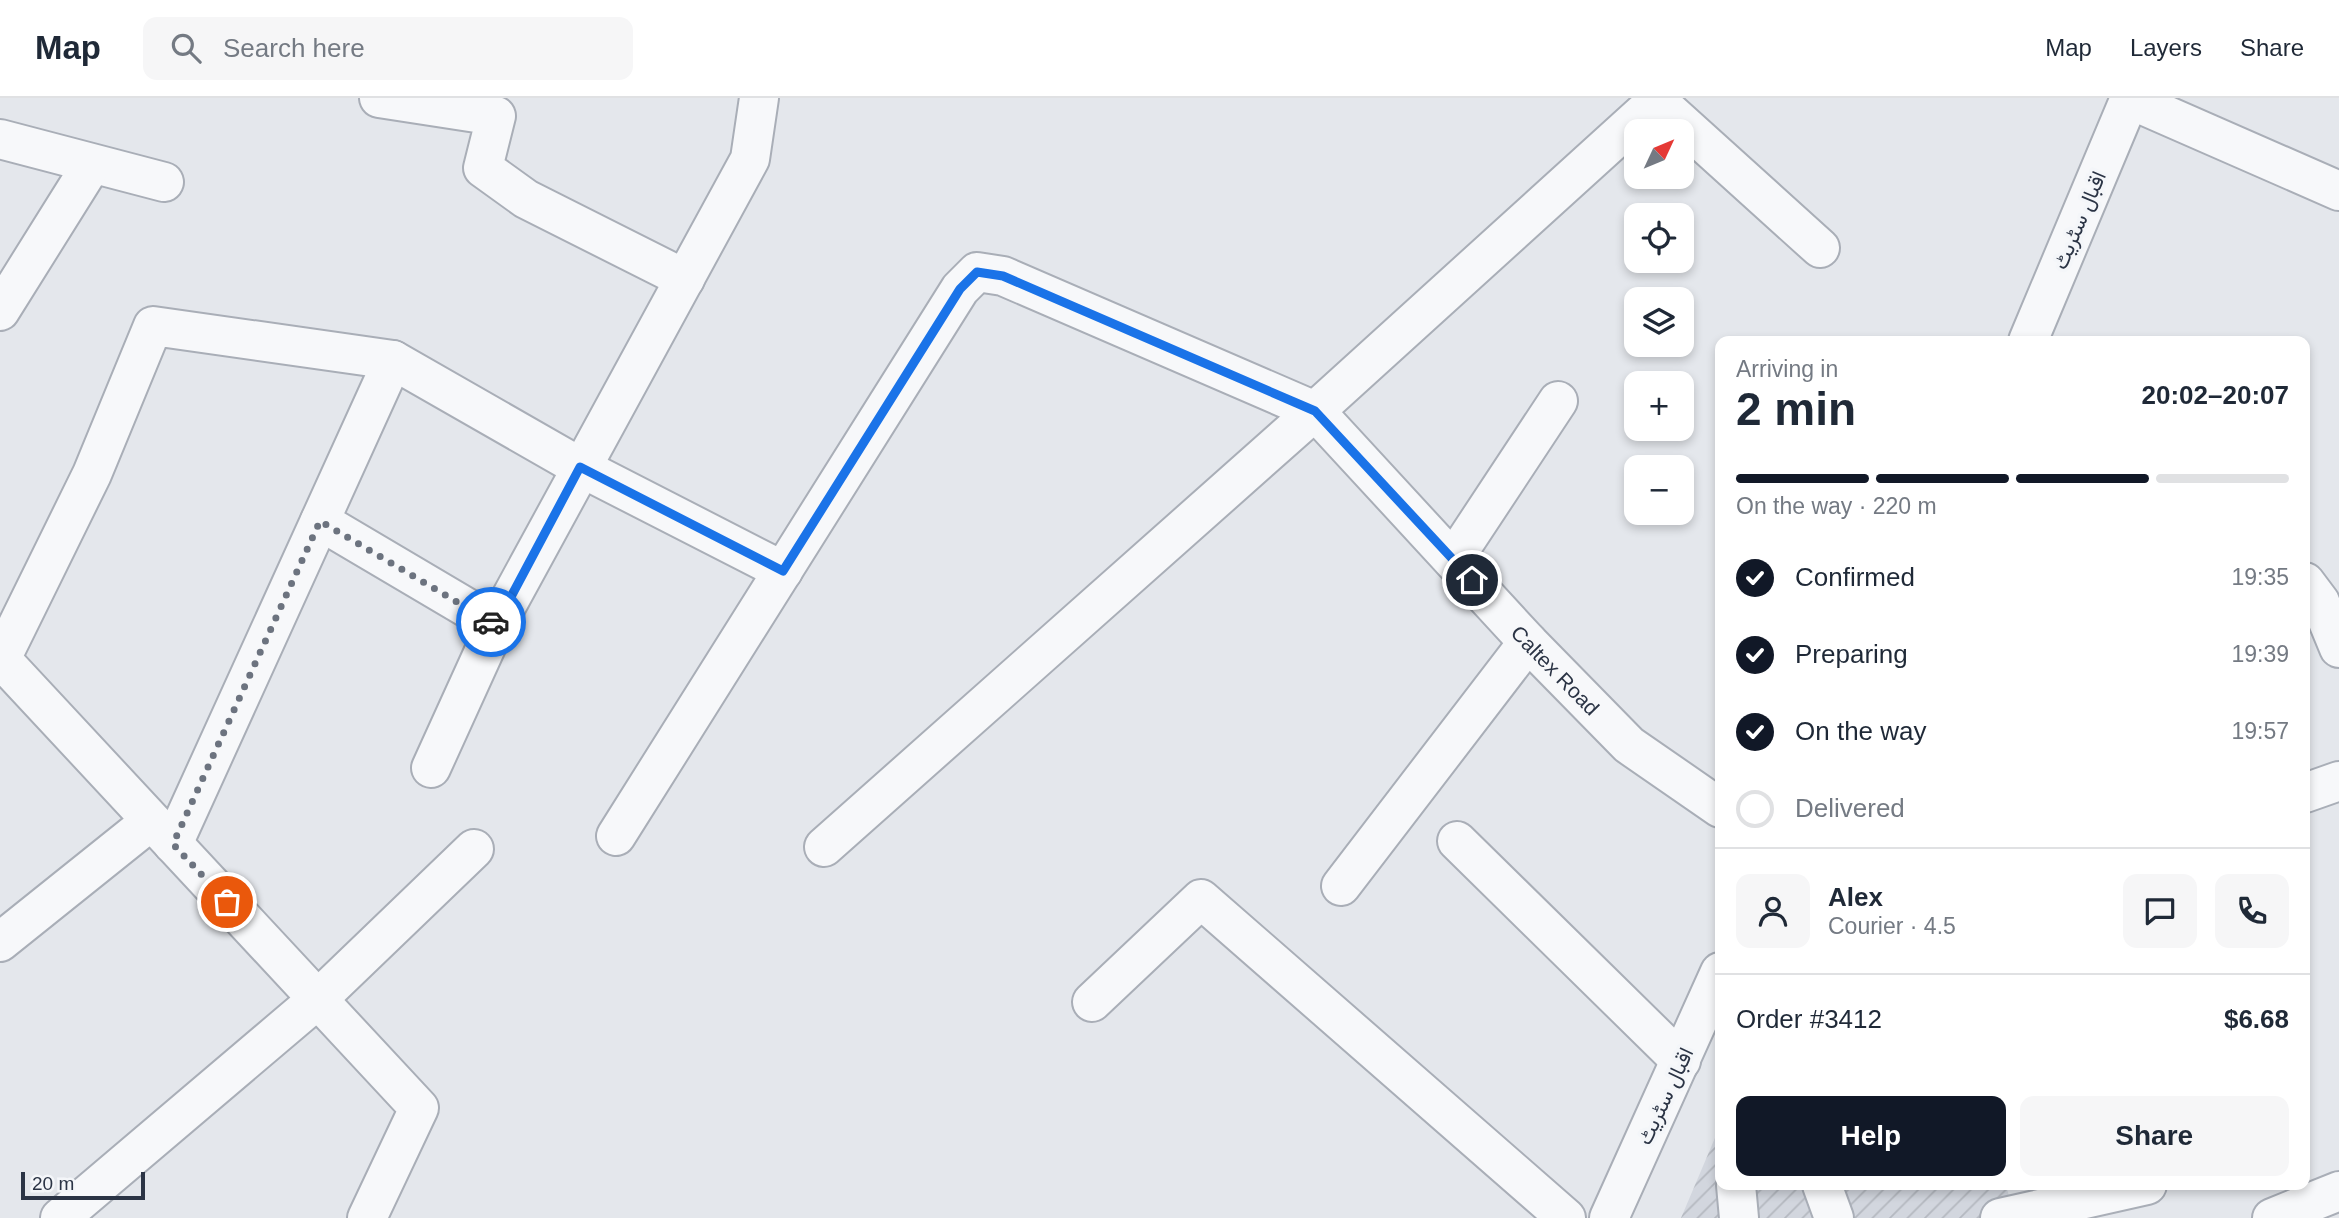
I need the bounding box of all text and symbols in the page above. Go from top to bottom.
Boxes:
search box [143,17,633,80]
text: Map [35,29,101,66]
icon: search [167,29,205,67]
text: Search here [223,33,365,63]
text: Map [2045,34,2092,61]
text: Layers [2130,34,2202,61]
text: Share [2240,34,2304,61]
north arrow [1624,119,1694,189]
map controls [1624,119,1694,525]
street label: اقبال سٹریٹ [2048,167,2112,273]
button: locate [1624,203,1694,273]
button: layers [1624,287,1694,357]
text: Arriving in [1736,356,1838,382]
button: + [1624,371,1694,441]
text: 20:02–20:07 [2142,380,2289,410]
text: 2 min [1736,383,1856,435]
button: − [1624,455,1694,525]
text: On the way · 220 m [1736,493,1937,519]
pin [1442,550,1502,610]
icon: check [1736,559,1774,597]
icon: home [1453,561,1491,599]
text: Confirmed [1795,562,1915,592]
text: 19:35 [2231,564,2289,590]
courier [456,587,526,657]
icon: car [472,603,510,641]
street label: Caltex Road [1507,621,1604,719]
icon: check [1736,636,1774,674]
text: Preparing [1795,639,1908,669]
text: 19:39 [2231,641,2289,667]
icon: check [1736,713,1774,751]
text: On the way [1795,716,1927,746]
text: 19:57 [2231,718,2289,744]
text: Delivered [1795,793,1905,823]
pin [197,872,257,932]
button: person [1736,874,1810,948]
button: chat [2123,874,2197,948]
button: phone [2215,874,2289,948]
text: Alex [1828,882,1883,912]
icon: bag [208,883,246,921]
text: Courier · 4.5 [1828,913,1956,939]
text: Order #3412 [1736,1004,1882,1034]
text: $6.68 [2224,1004,2289,1034]
street label: اقبال سٹریٹ [1633,1044,1699,1149]
button: Help [1736,1096,2006,1176]
button: Share [2020,1096,2289,1176]
scale bar [21,1169,145,1201]
text: 20 m [32,1173,74,1194]

